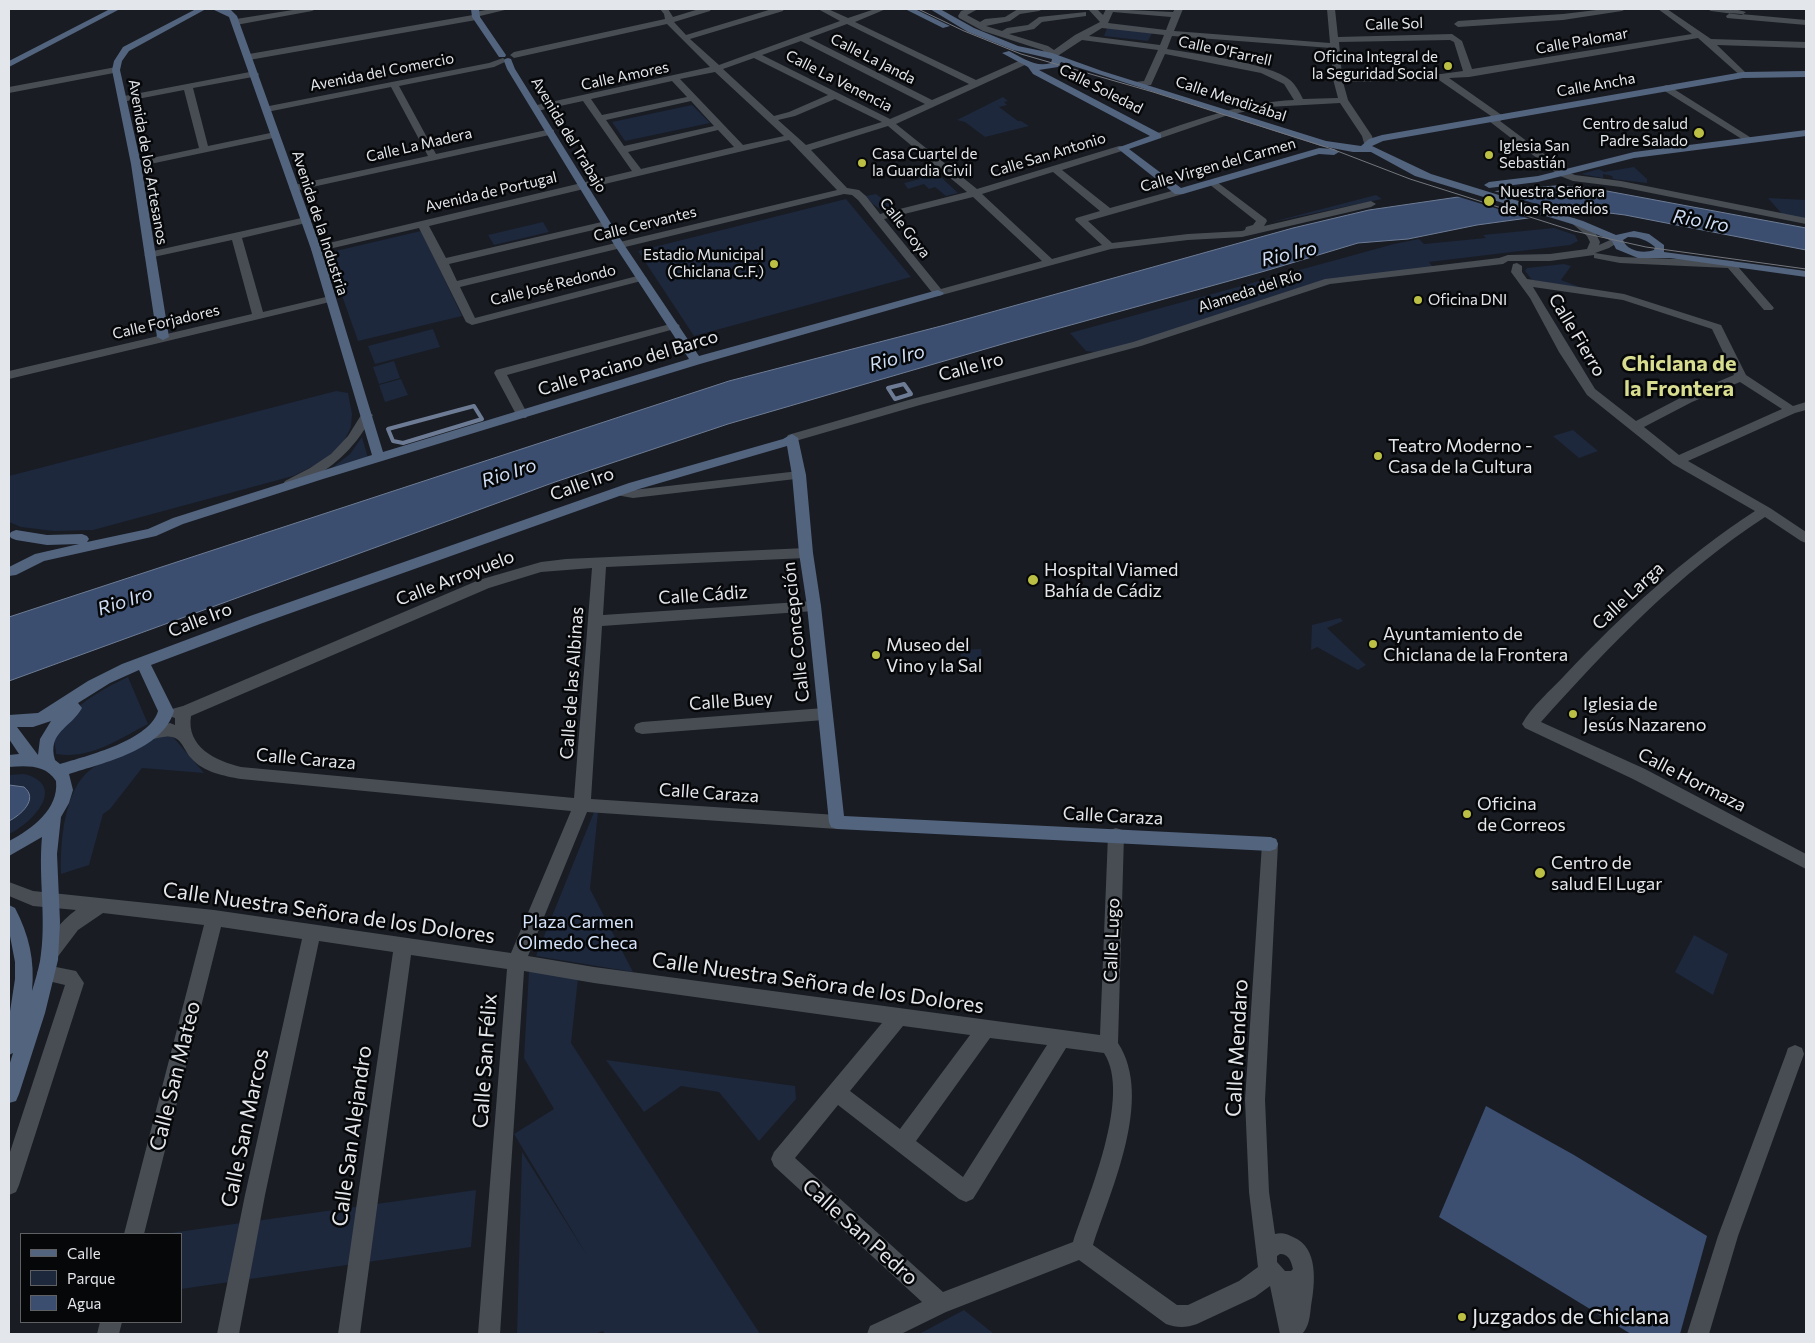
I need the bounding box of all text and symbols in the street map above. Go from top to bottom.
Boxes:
street label: Calle Sol [1365,14,1423,34]
street label: Calle Palomar [1534,24,1630,58]
street label: Calle La Janda [827,30,919,88]
street label: Calle O'Farrell [1177,32,1273,70]
street label: Calle La Venencia [783,46,895,116]
place label: Oficina Integral de la Seguridad Social [1312,48,1438,83]
street label: Avenida del Comercio [308,49,456,95]
street label: Calle Amores [579,58,671,94]
street label: Calle Soledad [1056,60,1146,118]
marker: Oficina Integral de la Seguridad Social [1442,60,1454,72]
street label: Calle Ancha [1555,69,1637,101]
street label: Calle Mendizábal [1173,73,1289,125]
street label: Avenida del Trabajo [527,74,611,196]
street label: Avenida de los Artesanos [125,78,171,246]
place label: Centro de salud Padre Salado [1583,115,1688,150]
street label: Calle La Madera [364,124,474,166]
marker: Centro de salud Padre Salado [1692,126,1706,140]
street label: Calle San Antonio [988,129,1108,181]
street label: Calle Virgen del Carmen [1138,134,1298,196]
place label: Iglesia San Sebastián [1499,137,1570,172]
place label: Casa Cuartel de la Guardia Civil [872,145,977,180]
street label: Avenida de la Industria [288,148,352,298]
marker: Iglesia San Sebastián [1483,149,1495,161]
marker: Casa Cuartel de la Guardia Civil [856,157,868,169]
street label: Avenida de Portugal [423,168,559,216]
place label: Nuestra Señora de los Remedios [1500,183,1608,218]
street label: Calle Goya [876,194,934,262]
marker: Nuestra Señora de los Remedios [1482,194,1496,208]
street label: Calle Cervantes [592,203,698,245]
water label: Rio Iro [1671,205,1731,237]
water label: Rio Iro [1259,237,1319,271]
place label: Estadio Municipal (Chiclana C.F.) [643,246,764,281]
marker: Estadio Municipal (Chiclana C.F.) [768,258,780,270]
street label: Calle José Redondo [488,261,618,309]
street label: Alameda del Río [1196,266,1304,316]
street label: Calle Fierro [1544,290,1610,380]
place label: Oficina DNI [1428,291,1507,309]
marker: Oficina DNI [1412,294,1424,306]
street label: Calle Forjadores [111,301,221,343]
street label: Calle Paciano del Barco [535,325,721,401]
water label: Rio Iro [867,340,927,376]
street label: Calle Iro [936,348,1006,386]
district label: Chiclana de la Frontera [1621,351,1737,402]
place label: Teatro Moderno - Casa de la Cultura [1388,435,1533,478]
marker: Teatro Moderno - Casa de la Cultura [1372,450,1384,462]
water label: Rio Iro [479,453,539,493]
street label: Calle Iro [547,462,617,506]
street label: Calle Arroyuelo [393,546,517,610]
street label: Calle Larga [1588,557,1668,635]
place label: Hospital Viamed Bahía de Cádiz [1044,559,1178,602]
street label: Calle Concepción [778,561,814,703]
marker: Hospital Viamed Bahía de Cádiz [1026,573,1040,587]
water label: Rio Iro [95,581,155,621]
street label: Calle Cádiz [658,581,748,609]
street label: Calle Iro [165,598,235,642]
street label: Calle de las Albinas [556,606,588,760]
place label: Ayuntamiento de Chiclana de la Frontera [1383,623,1568,666]
place label: Museo del Vino y la Sal [886,634,982,676]
marker: Ayuntamiento de Chiclana de la Frontera [1367,638,1379,650]
marker: Museo del Vino y la Sal [870,649,882,661]
street label: Calle Buey [688,687,774,715]
place label: Iglesia de Jesús Nazareno [1583,693,1706,736]
marker: Iglesia de Jesús Nazareno [1567,708,1579,720]
street label: Calle Hormaza [1634,743,1750,817]
street label: Calle Caraza [255,744,357,774]
street label: Calle Caraza [658,779,760,807]
place label: Oficina de Correos [1477,793,1566,836]
street label: Calle Caraza [1062,803,1164,829]
marker: Oficina de Correos [1461,808,1473,820]
place label: Centro de salud El Lugar [1551,852,1662,894]
marker: Centro de salud El Lugar [1533,866,1547,880]
street label: Calle Nuestra Señora de los Dolores [161,877,497,949]
street label: Calle Lugo [1100,897,1124,983]
park label: Plaza Carmen Olmedo Checa [518,911,638,954]
street label: Calle Nuestra Señora de los Dolores [650,947,986,1019]
street label: Calle Mendaro [1221,978,1253,1118]
street label: Calle San Félix [468,993,502,1129]
street label: Calle San Mateo [144,999,206,1153]
street label: Calle San Alejandro [327,1044,377,1228]
street label: Calle San Marcos [216,1046,274,1210]
street label: Calle San Pedro [797,1173,923,1291]
legend [20,1233,182,1323]
text: Calle [67,1244,101,1262]
text: Parque [67,1269,115,1287]
text: Agua [67,1294,101,1312]
place label: Juzgados de Chiclana [1472,1304,1669,1330]
marker: Juzgados de Chiclana [1456,1311,1468,1323]

